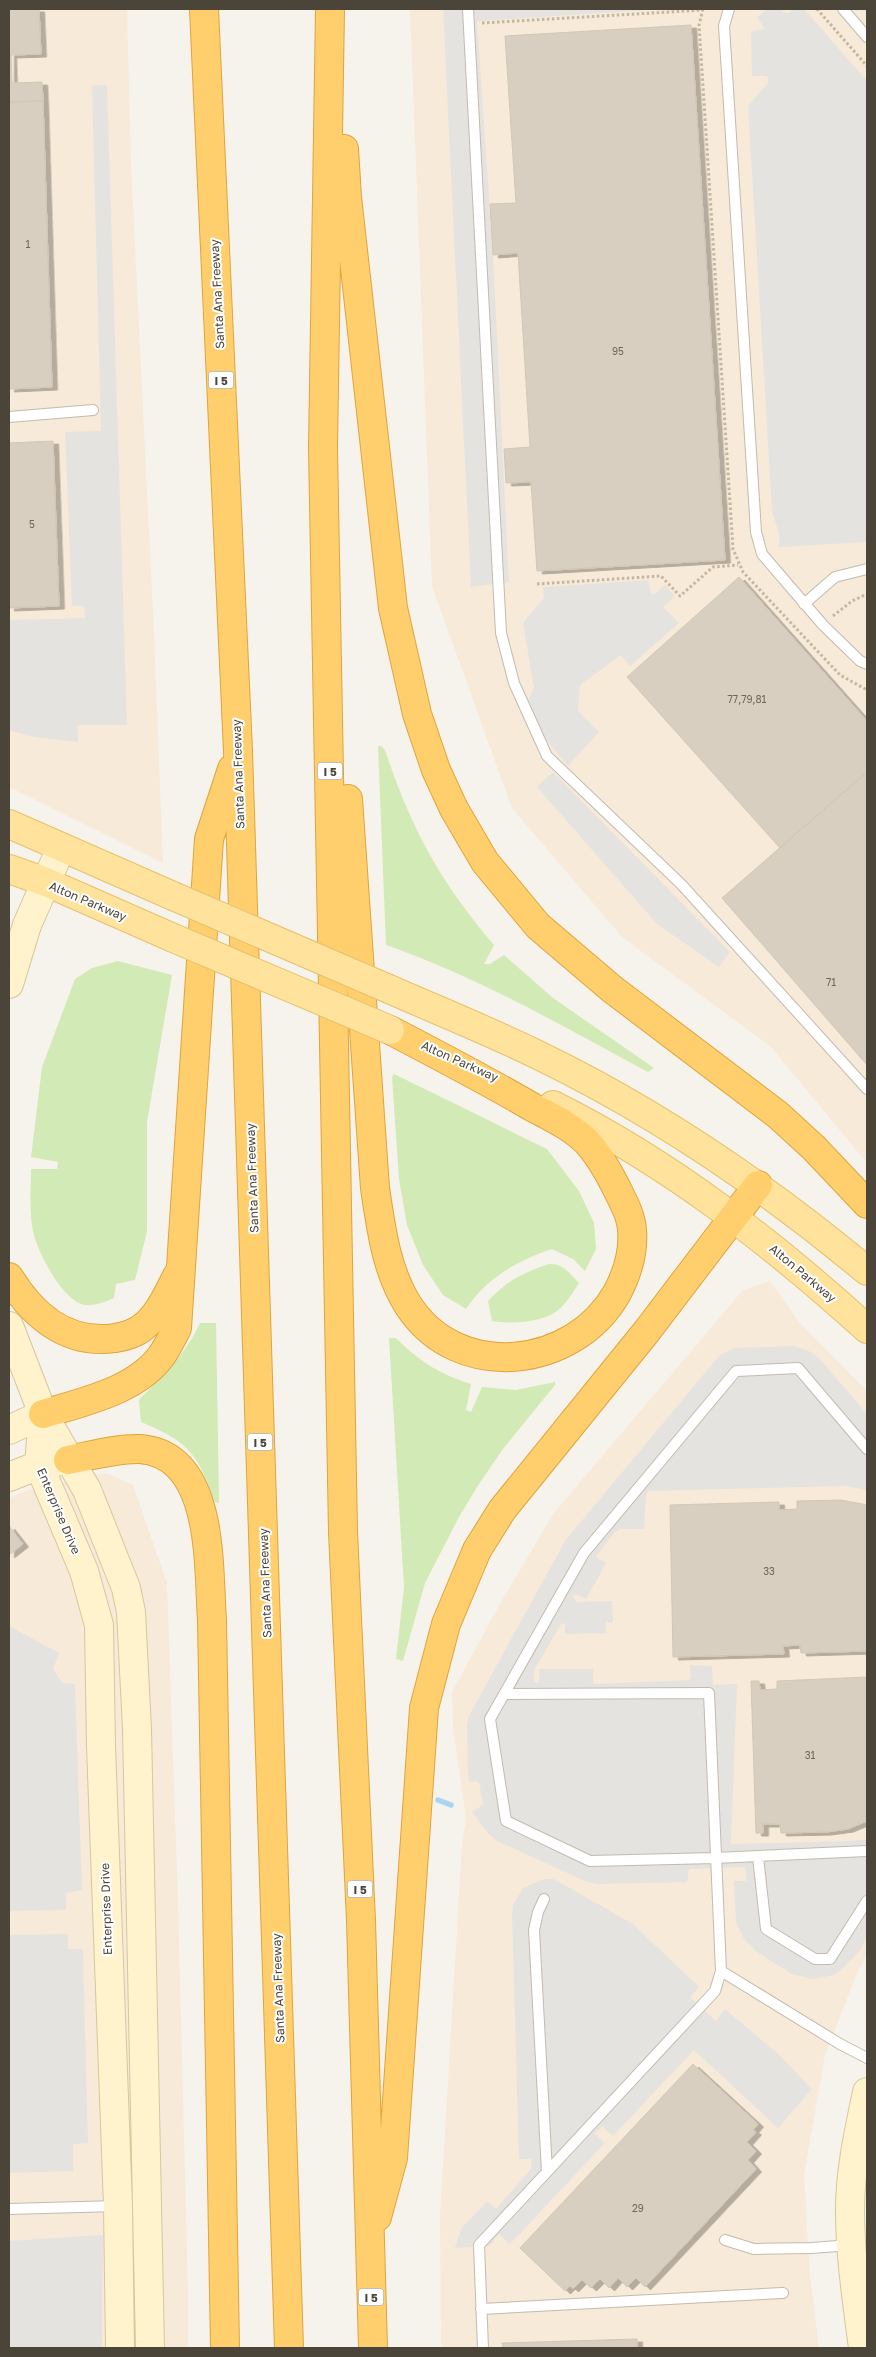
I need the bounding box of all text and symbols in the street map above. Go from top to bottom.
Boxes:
house number: 1 [26,238,31,250]
street label: Santa Ana Freeway [207,239,227,349]
house number: 95 [612,345,624,357]
road number: I 5 [208,372,234,388]
house number: 5 [29,518,35,530]
house number: 77,79,81 [728,693,767,705]
street label: Santa Ana Freeway [229,719,247,829]
road number: I 5 [318,762,342,779]
street label: Alton Parkway [47,878,129,924]
house number: 71 [826,976,836,988]
street label: Alton Parkway [419,1037,501,1085]
street label: Santa Ana Freeway [243,1123,261,1233]
street label: Alton Parkway [767,1241,840,1305]
road number: I 5 [248,1434,272,1450]
street label: Enterprise Drive [34,1466,84,1556]
street label: Santa Ana Freeway [256,1528,274,1638]
house number: 33 [763,1565,775,1577]
house number: 31 [805,1749,815,1761]
street label: Enterprise Drive [97,1863,115,1955]
road number: I 5 [348,1880,372,1898]
street label: Santa Ana Freeway [269,1933,287,2043]
house number: 29 [632,2202,644,2214]
road number: I 5 [358,2288,384,2306]

